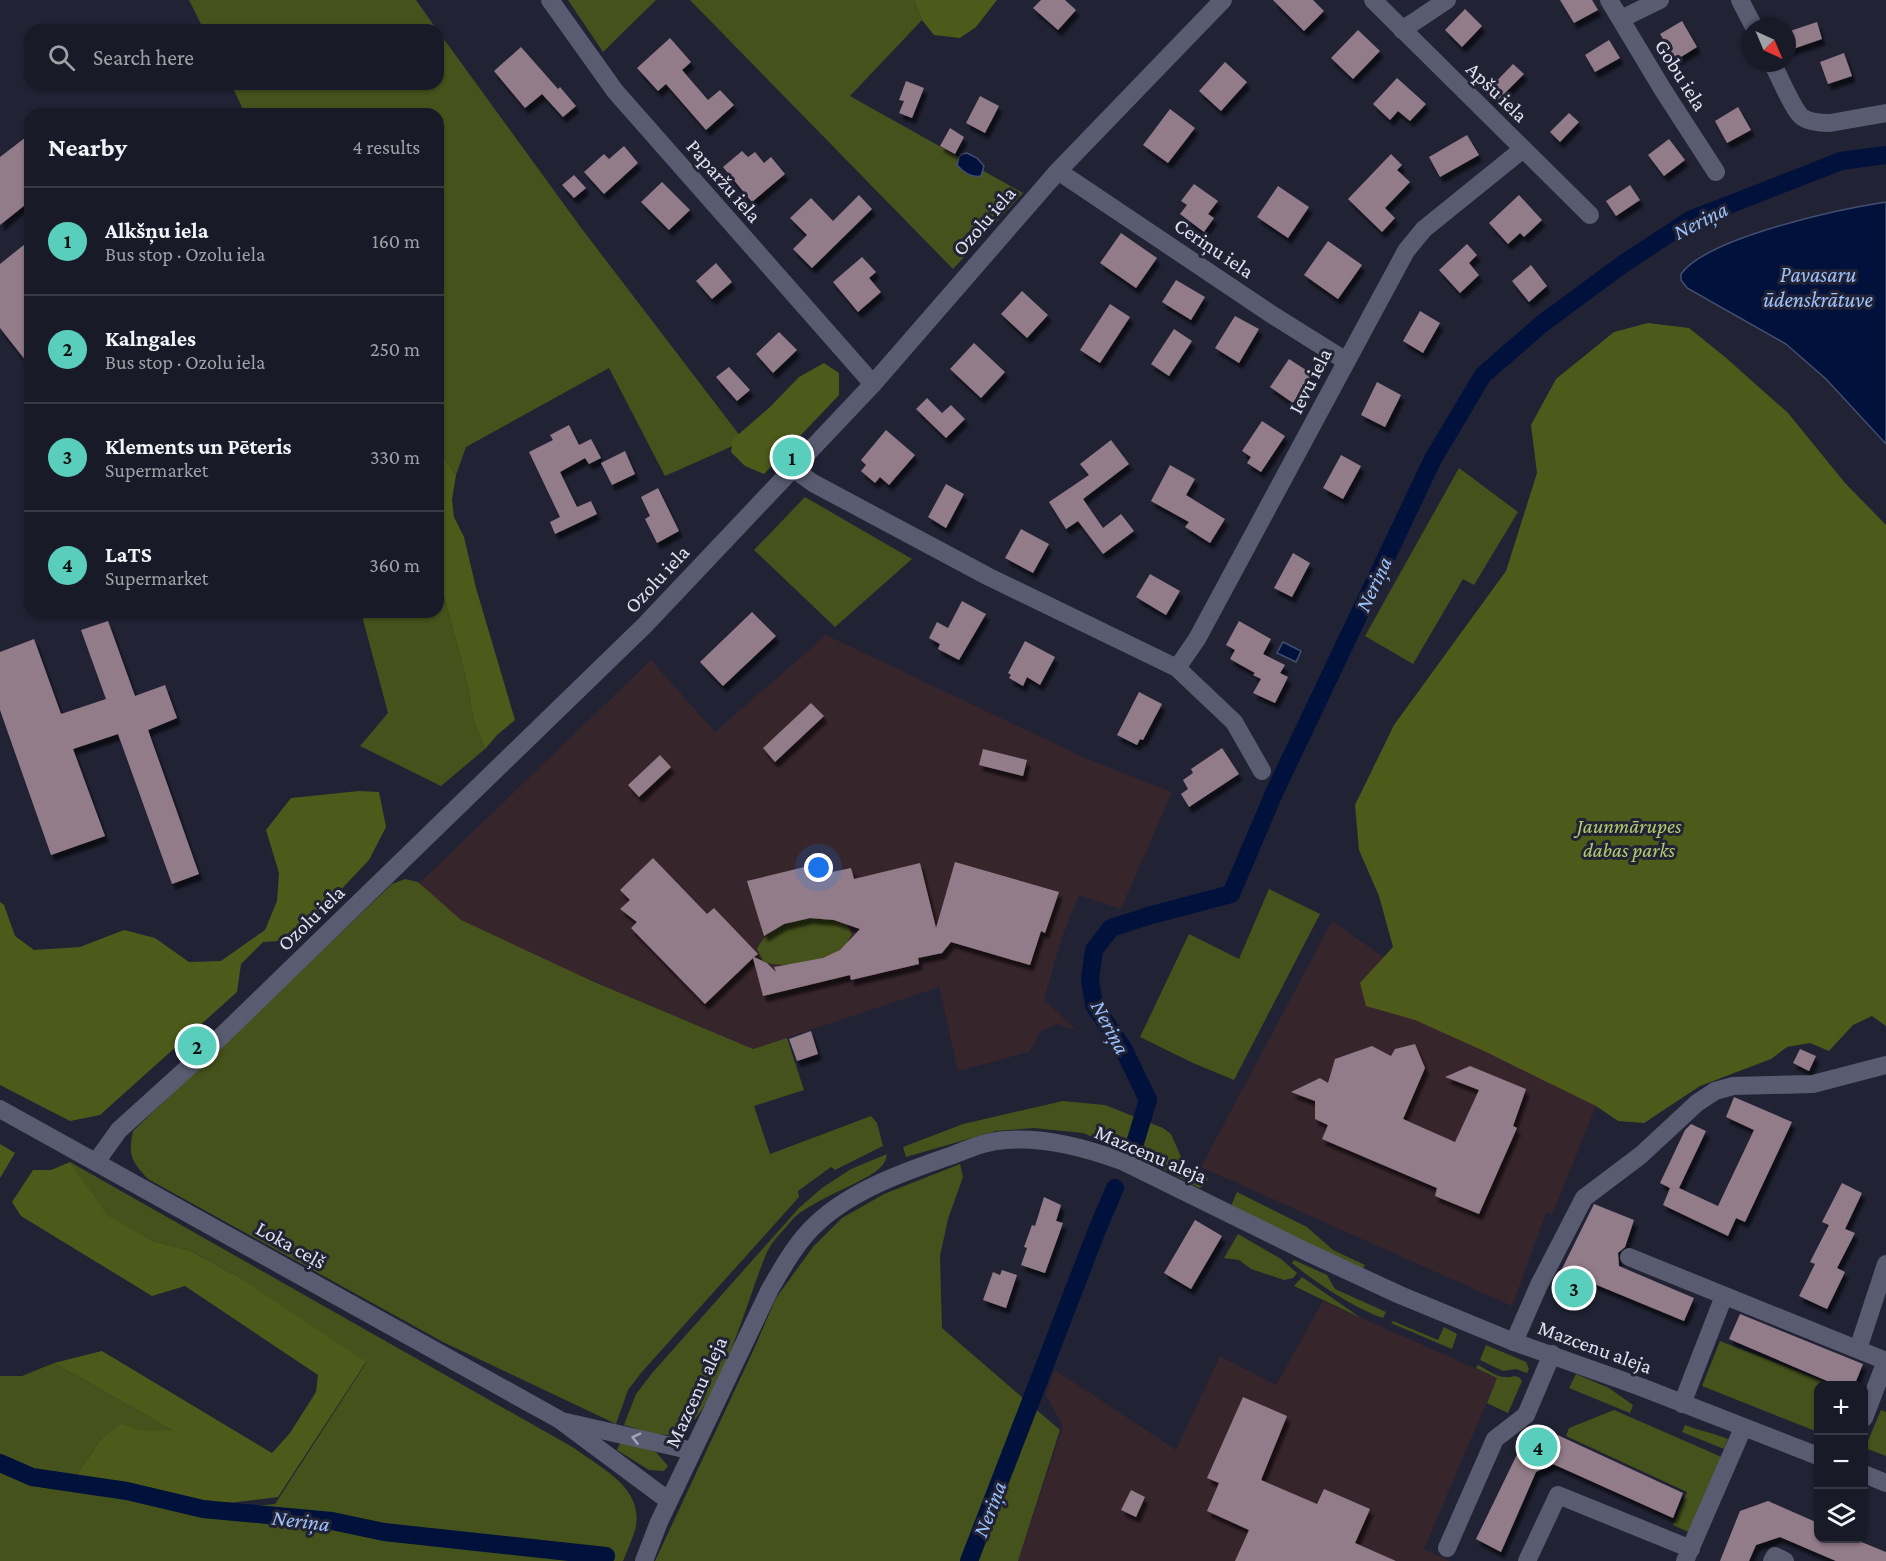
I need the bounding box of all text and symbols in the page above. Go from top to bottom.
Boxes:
north arrow [1742,18,1796,72]
search box [24,24,444,90]
street label: Gobu iela [1650,35,1712,115]
icon: search [45,41,78,74]
text: Search here [93,45,194,70]
street label: Apšu iela [1461,57,1533,127]
text: Nearby [48,133,127,162]
street label: Paparžu iela [681,135,767,228]
text: 4 results [353,136,420,158]
street label: Ozolu iela [947,181,1021,261]
water label: Neriņa [1669,196,1733,246]
street label: Ceriņu iela [1169,213,1259,284]
text: Alkšņu iela [105,218,208,243]
text: 1 [64,230,71,252]
text: 160 m [372,230,420,252]
text: Bus stop · Ozolu iela [105,243,265,265]
water label: Pavasaru ūdenskrātuve [1763,262,1874,312]
text: Kalngales [105,326,196,351]
text: 2 [62,338,73,360]
text: 250 m [370,338,420,360]
street label: Ievu iela [1283,344,1337,418]
text: Bus stop · Ozolu iela [105,351,265,373]
text: Klements un Pēteris [105,434,291,459]
pin: 1 [772,434,812,480]
text: 3 [63,446,72,468]
text: 330 m [370,446,420,468]
text: Supermarket [105,459,208,481]
street label: Ozolu iela [620,540,695,618]
text: LaTS [105,542,152,567]
water label: Neriņa [1350,553,1399,617]
text: 4 [62,554,73,576]
text: 360 m [369,554,420,576]
text: Supermarket [105,567,208,589]
park label: Jaunmārupes dabas parks [1573,814,1682,862]
your location [804,853,833,882]
street label: Ozolu iela [272,880,350,956]
water label: Neriņa [1084,996,1135,1060]
pin: 2 [178,1024,216,1068]
street label: Mazcenu aleja [1091,1120,1211,1189]
street label: Loka ceļš [251,1216,330,1275]
pin: 3 [1554,1266,1594,1310]
street label: Mazcenu aleja [1535,1315,1656,1379]
street label: Mazcenu aleja [660,1332,732,1451]
map controls [1814,1381,1868,1543]
button: + [1814,1381,1868,1435]
pin: 4 [1518,1424,1558,1470]
one-way arrow [632,1432,642,1445]
button: − [1814,1435,1868,1489]
water label: Neriņa [967,1478,1013,1541]
button: layers [1814,1489,1868,1543]
water label: Neriņa [270,1505,331,1538]

